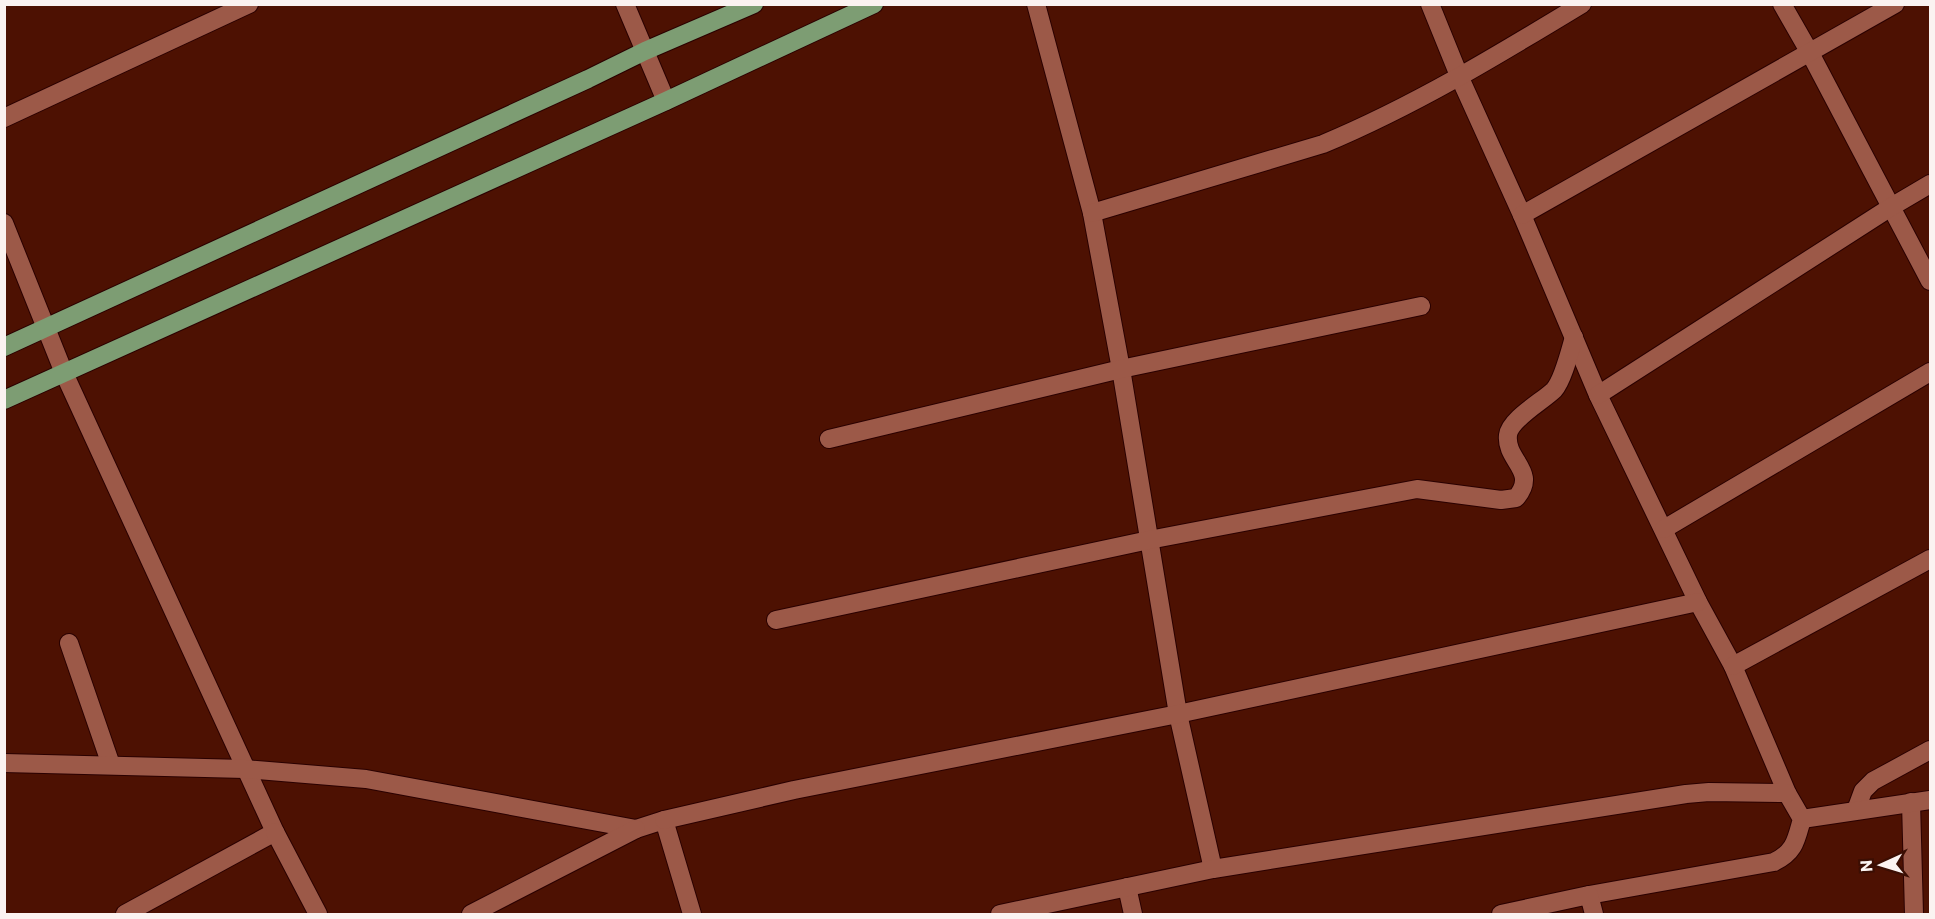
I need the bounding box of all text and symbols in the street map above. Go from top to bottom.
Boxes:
north arrow [1851,835,1911,895]
text: N [1856,859,1875,873]

